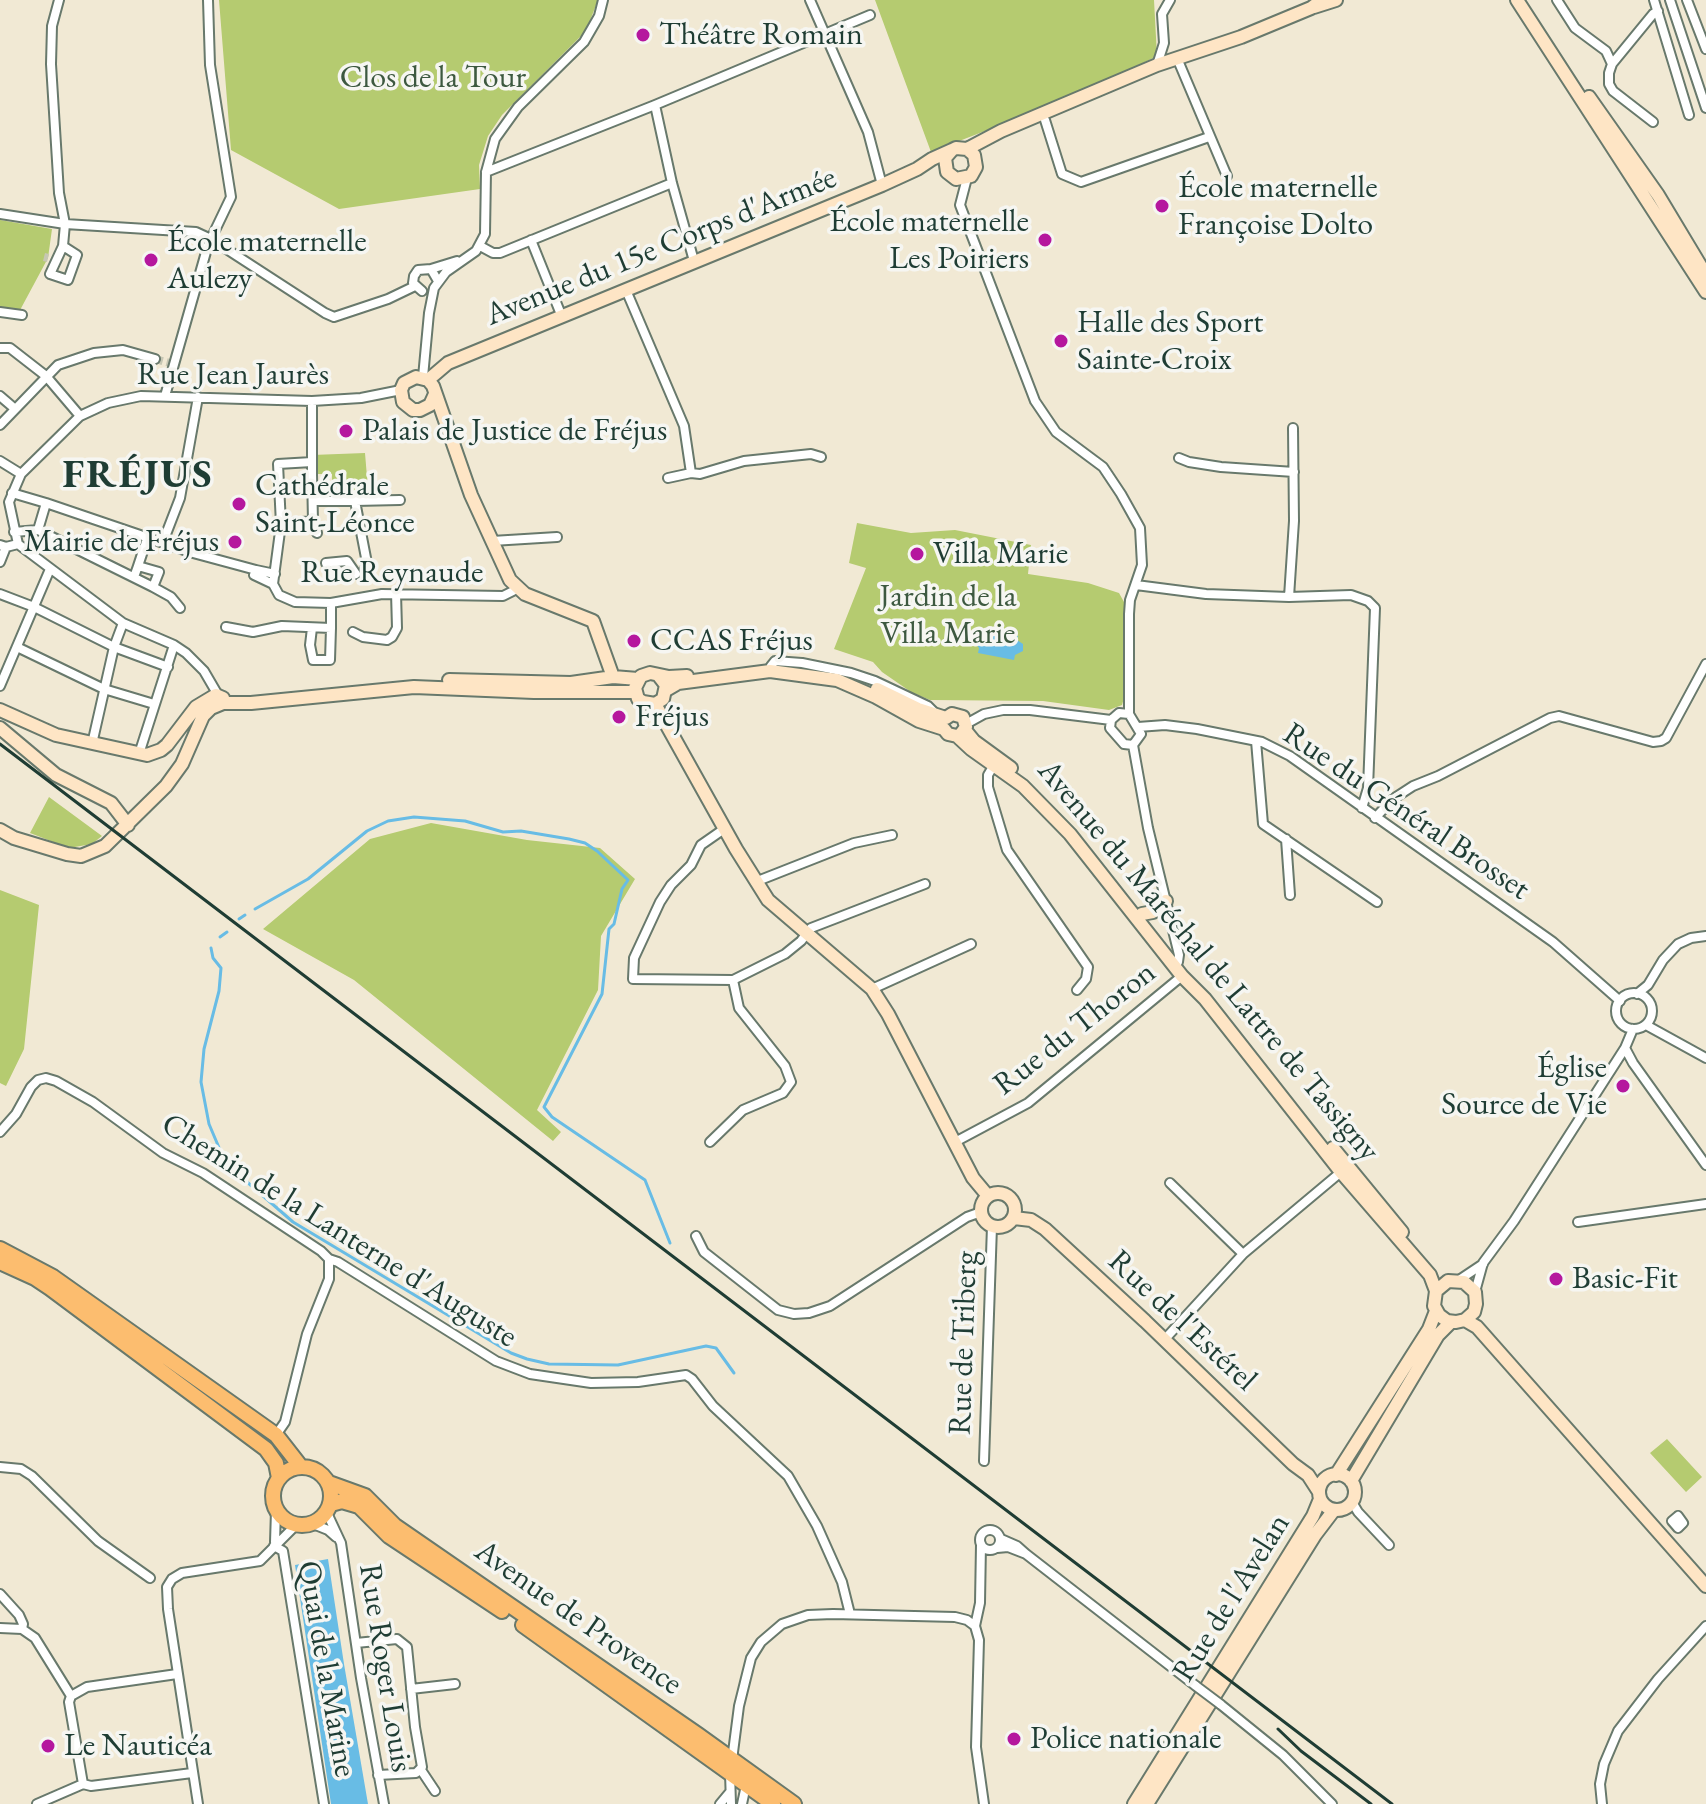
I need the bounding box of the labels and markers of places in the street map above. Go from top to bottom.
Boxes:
place label: Théâtre Romain [659,16,863,54]
marker: Théâtre Romain [634,26,652,44]
place label: École maternelle Françoise Dolto [1178,169,1378,244]
marker: École maternelle Françoise Dolto [1153,197,1171,215]
place label: École maternelle Les Poiriers [829,203,1029,278]
place label: École maternelle Aulezy [167,223,367,298]
marker: École maternelle Les Poiriers [1036,231,1054,249]
marker: École maternelle Aulezy [142,251,160,269]
place label: Halle des Sport Sainte-Croix [1077,304,1263,379]
marker: Halle des Sport Sainte-Croix [1052,332,1070,350]
place label: Palais de Justice de Fréjus [362,412,667,450]
marker: Palais de Justice de Fréjus [337,422,355,440]
place label: Cathédrale Saint-Léonce [255,467,415,542]
marker: Cathédrale Saint-Léonce [230,495,248,513]
place label: Mairie de Fréjus [24,523,219,561]
marker: Mairie de Fréjus [226,533,244,551]
place label: Villa Marie [933,535,1068,573]
marker: Villa Marie [908,545,926,563]
place label: CCAS Fréjus [650,622,813,660]
marker: CCAS Fréjus [625,632,643,650]
place label: Fréjus [635,698,709,736]
marker: Fréjus [610,708,628,726]
place label: Église Source de Vie [1441,1049,1607,1124]
marker: Église Source de Vie [1614,1077,1632,1095]
place label: Basic-Fit [1572,1260,1678,1298]
marker: Basic-Fit [1547,1270,1565,1288]
place label: Police nationale [1030,1720,1221,1758]
place label: Le Nauticéa [64,1727,212,1765]
marker: Police nationale [1005,1730,1023,1748]
marker: Le Nauticéa [39,1737,57,1755]

